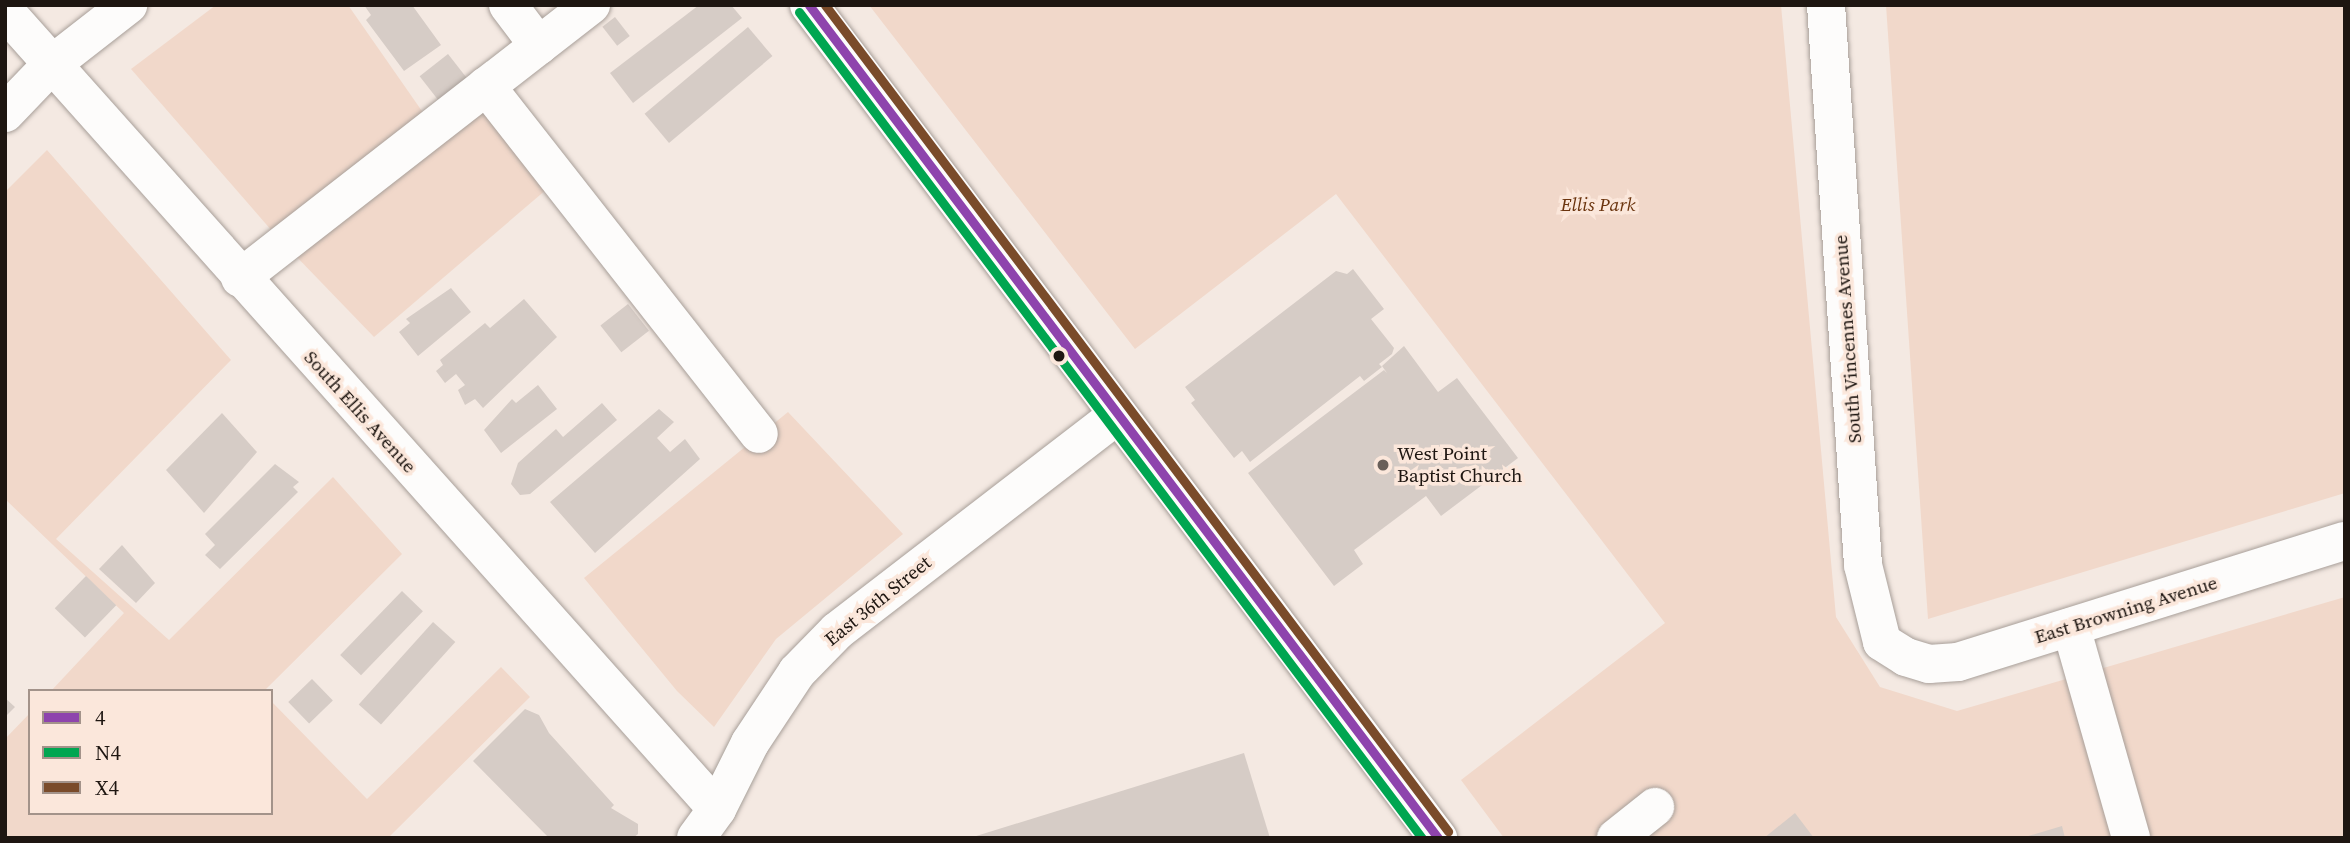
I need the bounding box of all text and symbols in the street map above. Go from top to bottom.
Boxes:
park label: Ellis Park [1560,194,1636,216]
street label: South Vincennes Avenue [1829,234,1867,444]
street label: South Ellis Avenue [299,346,421,478]
unlabelled marker [1052,349,1066,363]
place label: West Point Baptist Church [1397,443,1523,487]
marker: West Point Baptist Church [1375,457,1391,473]
street label: East 36th Street [820,551,936,651]
street label: East Browning Avenue [2032,571,2220,649]
legend [28,689,273,815]
text: 4 [95,703,106,732]
text: N4 [95,738,121,767]
text: X4 [95,773,119,802]

